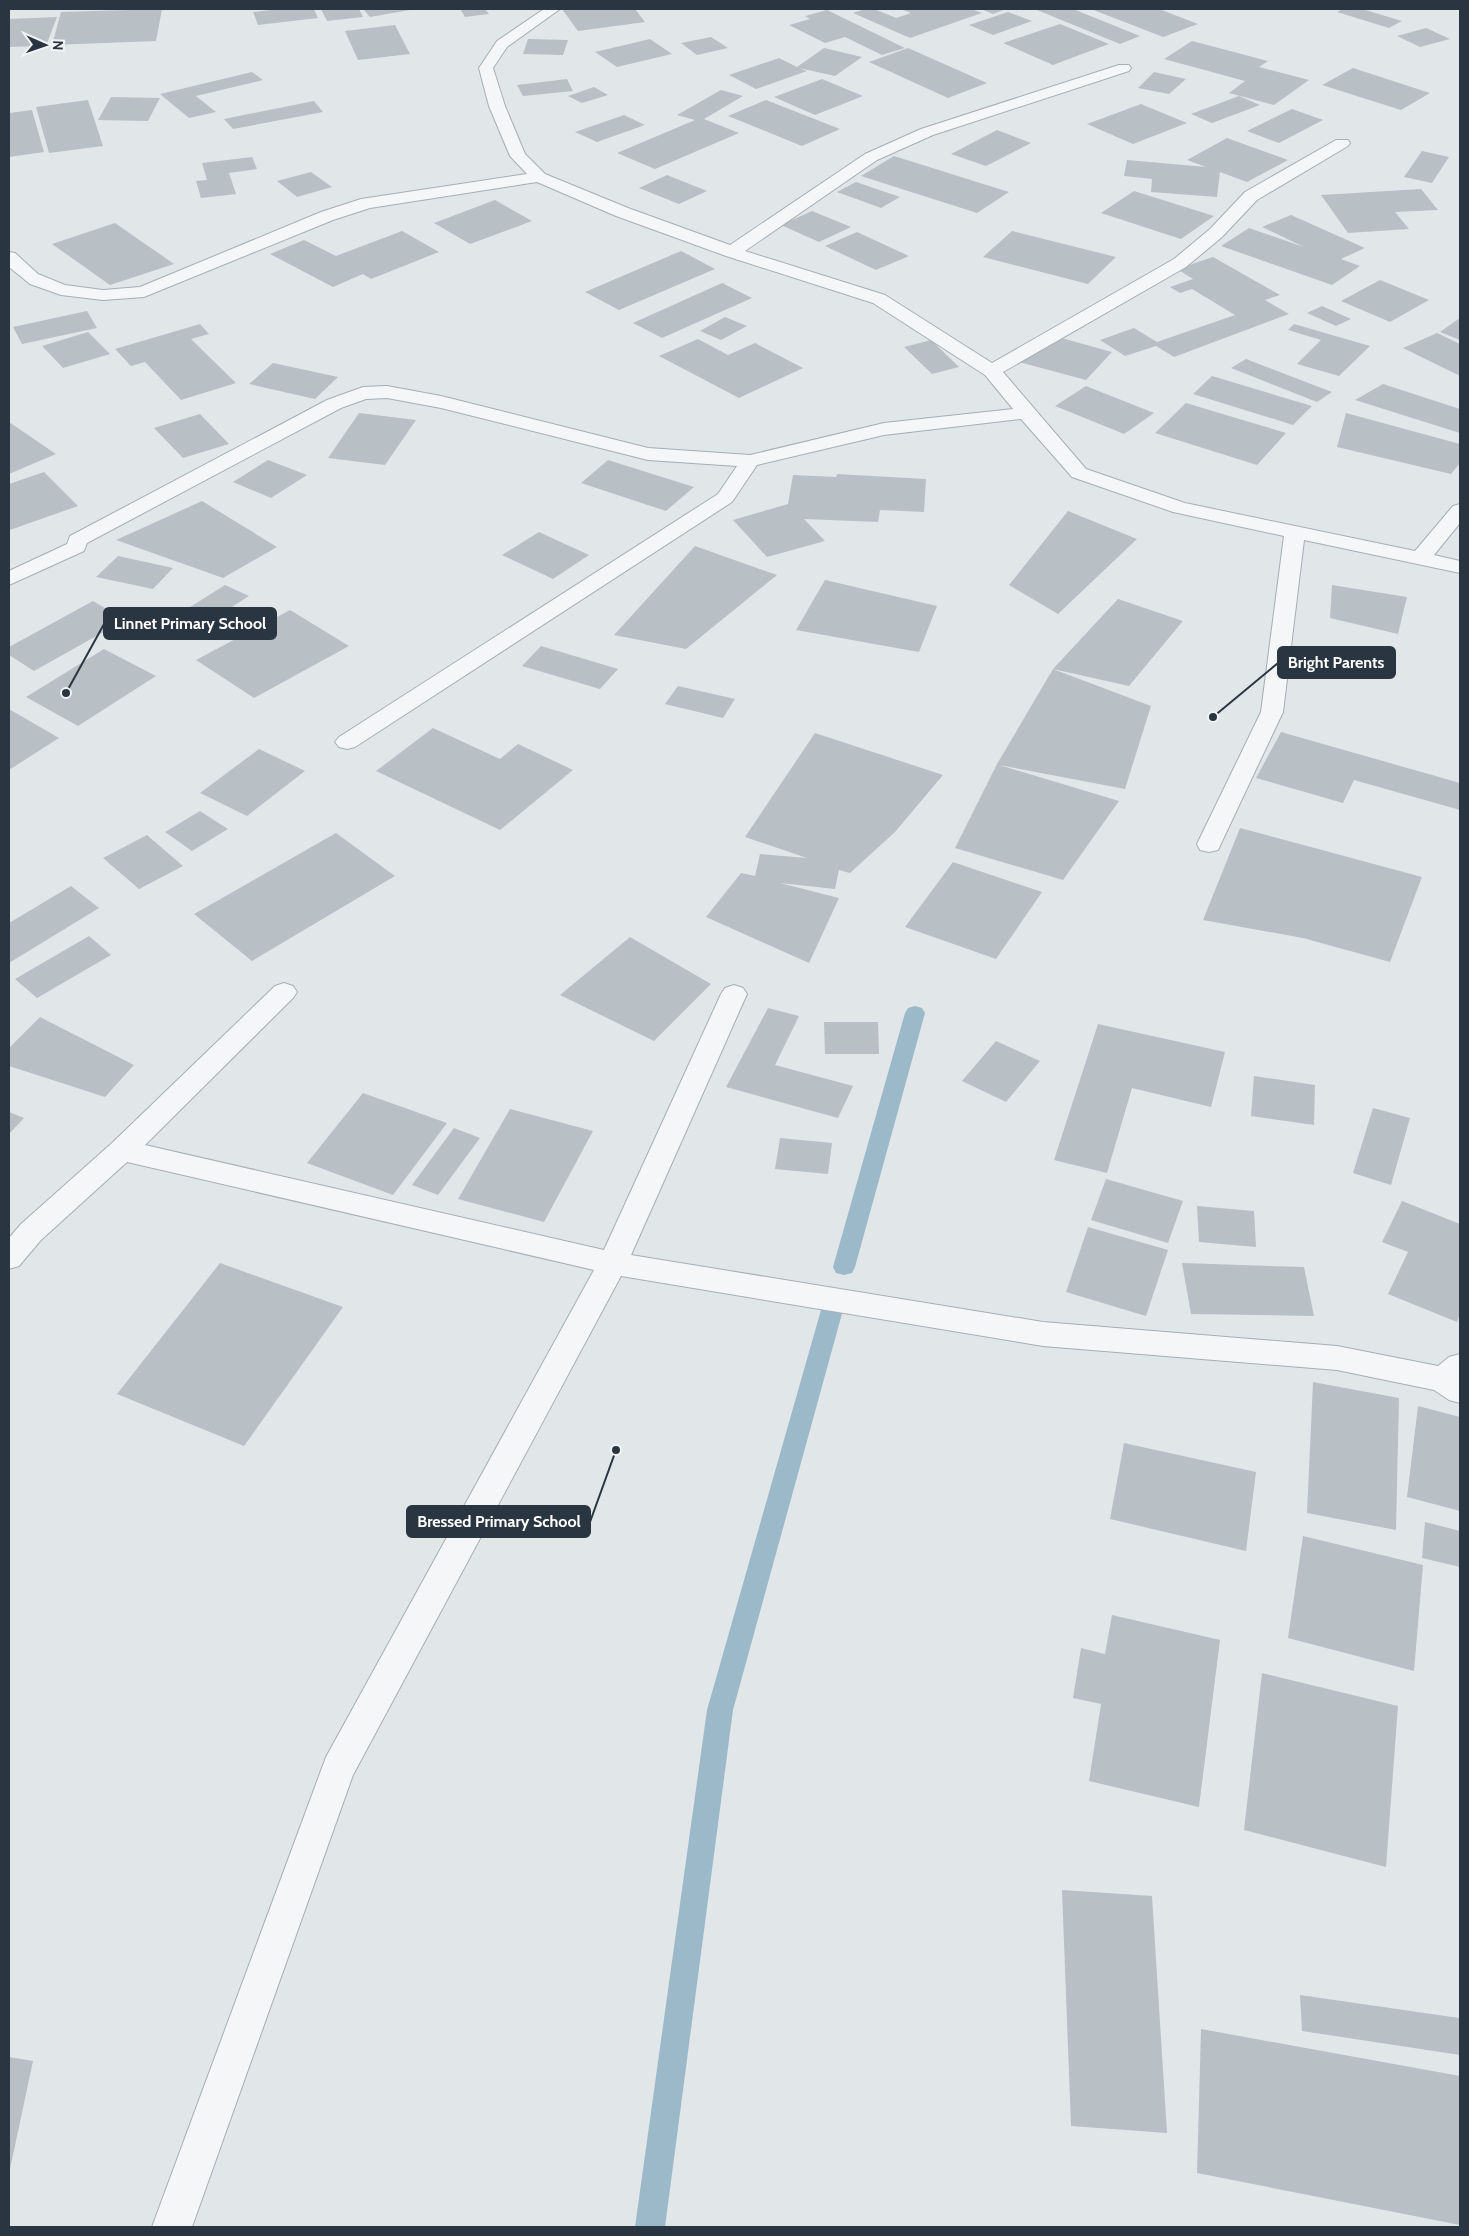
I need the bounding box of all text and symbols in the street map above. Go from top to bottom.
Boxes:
north arrow [20,20,70,70]
text: N [49,40,67,51]
callout: Linnet Primary School [104,608,276,639]
text: Linnet Primary School [114,614,266,633]
callout: Bright Parents [1278,647,1395,678]
text: Bright Parents [1288,653,1385,672]
callout: Bressed Primary School [407,1506,590,1537]
text: Bressed Primary School [417,1512,581,1531]

